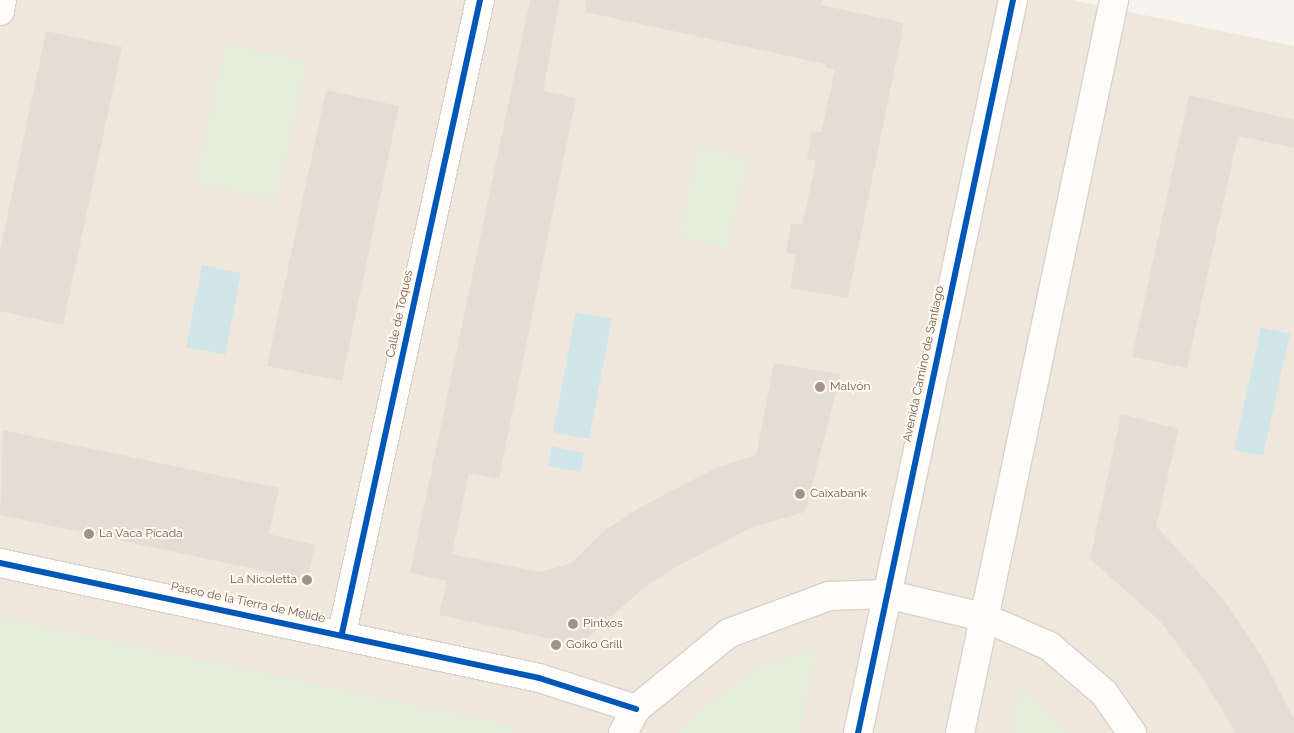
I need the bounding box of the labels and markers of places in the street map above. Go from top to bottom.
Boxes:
place label: Malvón [830,380,870,394]
marker: Malvón [814,381,826,393]
place label: Caixabank [810,487,867,501]
marker: Caixabank [794,488,806,500]
place label: La Vaca Picada [99,527,183,541]
marker: La Vaca Picada [83,528,95,540]
place label: La Nicoletta [230,573,297,587]
marker: La Nicoletta [301,574,313,586]
place label: Pintxos [583,617,623,631]
marker: Pintxos [567,618,579,630]
place label: Goiko Grill [566,638,623,652]
marker: Goiko Grill [550,639,562,651]

